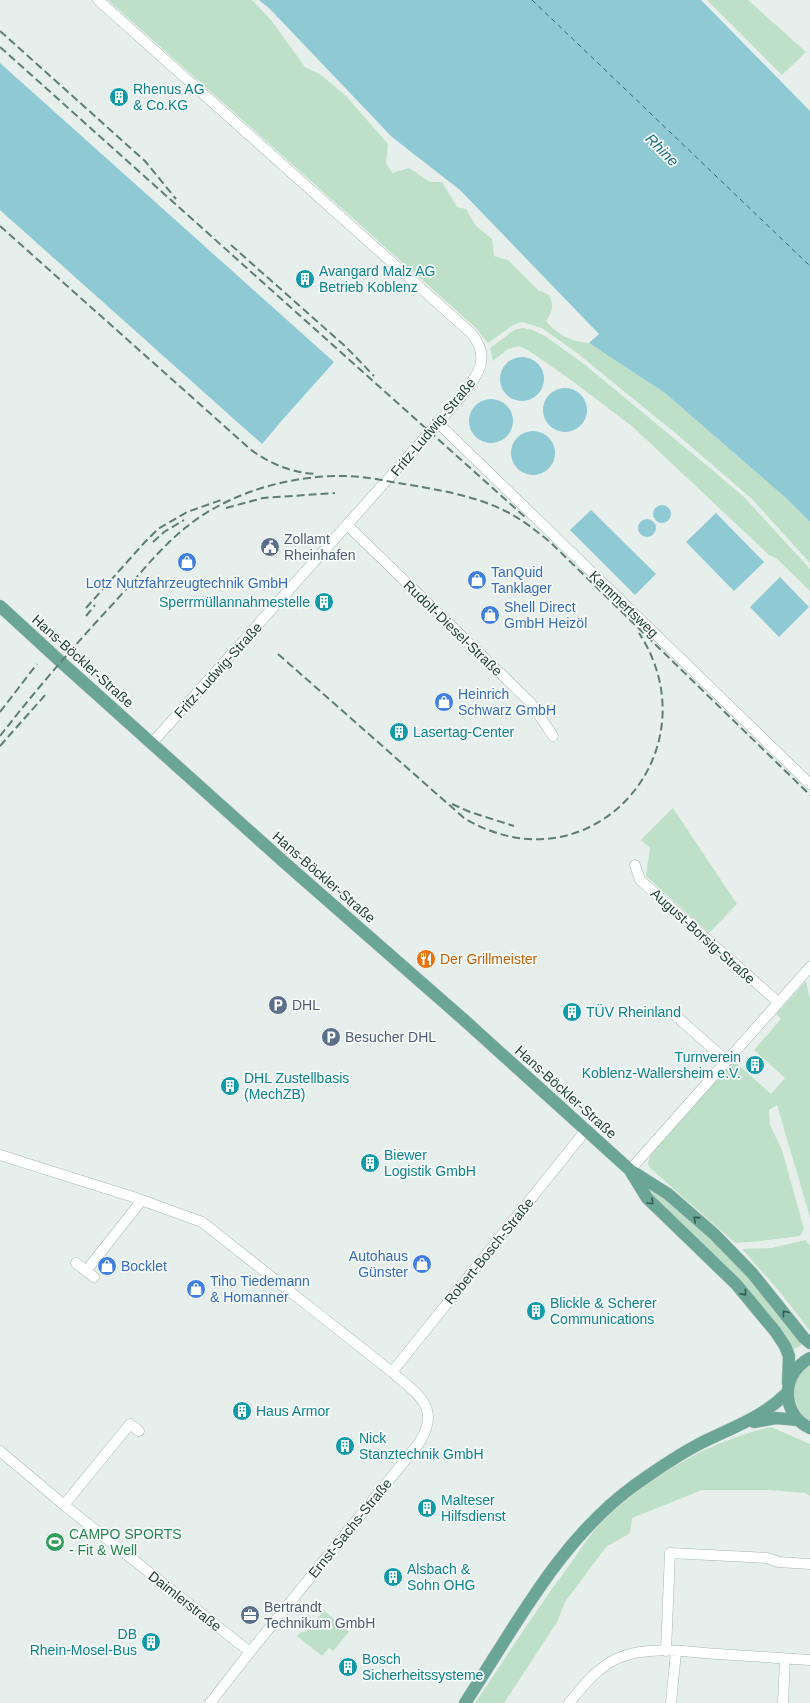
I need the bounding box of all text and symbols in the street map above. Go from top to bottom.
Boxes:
place label: Rhenus AG & Co.KG [133,81,205,113]
building icon: Rhenus AG & Co.KG [108,86,130,108]
water label: Rhine [642,130,682,170]
place label: Avangard Malz AG Betrieb Koblenz [319,263,435,295]
building icon: Avangard Malz AG Betrieb Koblenz [294,268,316,290]
street label: Fritz-Ludwig-Straße [387,375,479,479]
place label: Zollamt Rheinhafen [284,531,356,563]
public building icon: Zollamt Rheinhafen [259,536,281,558]
shop icon: Lotz Nutzfahrzeugtechnik GmbH [176,551,198,573]
place label: TanQuid Tanklager [491,564,552,596]
street label: Kammertsweg [586,567,662,641]
shop icon: TanQuid Tanklager [466,569,488,591]
place label: Lotz Nutzfahrzeugtechnik GmbH [86,575,288,591]
street label: Rudolf-Diesel-Straße [400,577,506,679]
building icon: Sperrmüllannahmestelle [313,591,335,613]
place label: Sperrmüllannahmestelle [159,594,310,610]
place label: Shell Direct GmbH Heizöl [504,599,587,631]
shop icon: Shell Direct GmbH Heizöl [479,604,501,626]
street label: Hans-Böckler-Straße [29,611,137,711]
street label: Fritz-Ludwig-Straße [171,619,265,721]
place label: Heinrich Schwarz GmbH [458,686,556,718]
shop icon: Heinrich Schwarz GmbH [433,691,455,713]
building icon: Lasertag-Center [388,721,410,743]
place label: Lasertag-Center [413,724,515,740]
street label: Hans-Böckler-Straße [269,828,379,926]
street label: August-Borsig-Straße [648,885,759,987]
restaurant icon: Der Grillmeister [415,948,437,970]
place label: Der Grillmeister [440,951,538,967]
parking icon: DHL [267,994,289,1016]
place label: DHL [292,997,320,1013]
building icon: TÜV Rheinland [561,1001,583,1023]
place label: TÜV Rheinland [586,1003,681,1020]
parking icon: Besucher DHL [320,1026,342,1048]
place label: Besucher DHL [345,1029,436,1045]
street label: Hans-Böckler-Straße [512,1042,620,1142]
place label: Turnverein Koblenz-Wallersheim e.V. [582,1049,741,1081]
building icon: Turnverein Koblenz-Wallersheim e.V. [744,1054,766,1076]
place label: DHL Zustellbasis (MechZB) [244,1070,349,1102]
building icon: DHL Zustellbasis (MechZB) [219,1075,241,1097]
place label: Biewer Logistik GmbH [384,1147,476,1179]
building icon: Biewer Logistik GmbH [359,1152,381,1174]
street label: Robert-Bosch-Straße [441,1194,537,1307]
one-way arrow [646,1197,654,1205]
one-way arrow [694,1217,701,1224]
place label: Autohaus Günster [349,1248,408,1280]
shop icon: Autohaus Günster [411,1253,433,1275]
shop icon: Bocklet [96,1255,118,1277]
place label: Bocklet [121,1258,167,1274]
place label: Tiho Tiedemann & Homanner [210,1273,310,1305]
shop icon: Tiho Tiedemann & Homanner [185,1278,207,1300]
one-way arrow [739,1288,746,1295]
place label: Blickle & Scherer Communications [550,1295,657,1327]
building icon: Blickle & Scherer Communications [525,1300,547,1322]
one-way arrow [783,1311,790,1318]
building icon: Haus Armor [231,1400,253,1422]
place label: Haus Armor [256,1403,330,1419]
place label: Nick Stanztechnik GmbH [359,1430,484,1462]
building icon: Nick Stanztechnik GmbH [334,1435,356,1457]
street label: Ernst-Sachs-Straße [305,1475,395,1581]
place label: Malteser Hilfsdienst [441,1492,506,1524]
building icon: Malteser Hilfsdienst [416,1497,438,1519]
place label: CAMPO SPORTS - Fit & Well [69,1526,182,1558]
sports icon: CAMPO SPORTS - Fit & Well [44,1531,66,1553]
place label: Alsbach & Sohn OHG [407,1561,475,1593]
building icon: Alsbach & Sohn OHG [382,1566,404,1588]
street label: Daimlerstraße [145,1568,225,1634]
place label: Bertrandt Technikum GmbH [264,1599,375,1631]
office icon: Bertrandt Technikum GmbH [239,1604,261,1626]
place label: DB Rhein-Mosel-Bus [30,1626,137,1658]
building icon: DB Rhein-Mosel-Bus [140,1631,162,1653]
place label: Bosch Sicherheitssysteme [362,1651,484,1683]
building icon: Bosch Sicherheitssysteme [337,1656,359,1678]

